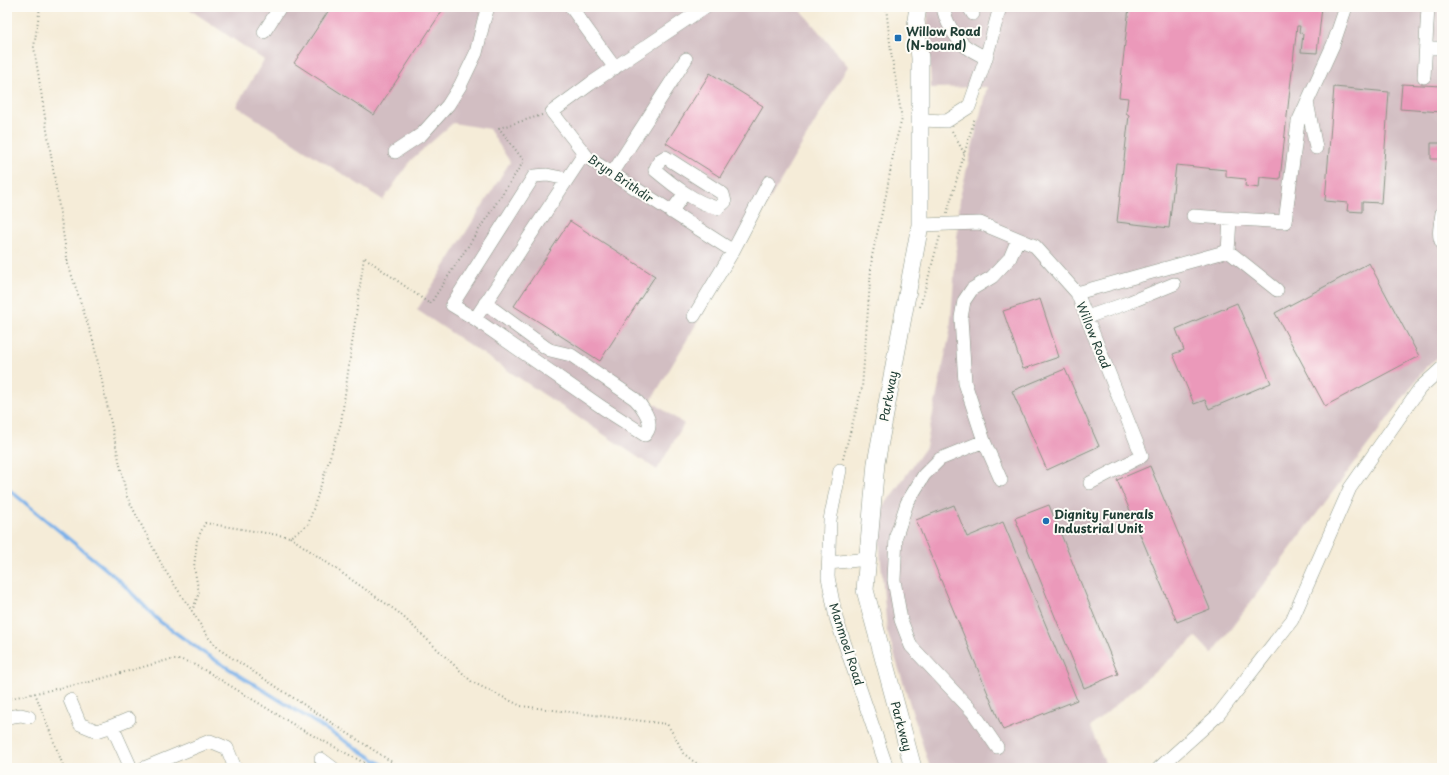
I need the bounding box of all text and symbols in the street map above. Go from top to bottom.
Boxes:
place label: Willow Road (N-bound) [906,22,981,54]
marker: Willow Road (N-bound) [893,33,903,43]
street label: Bryn Brithdir [585,149,658,207]
street label: Willow Road [1072,299,1116,371]
street label: Parkway [874,369,902,423]
place label: Dignity Funerals Industrial Unit [1054,505,1154,537]
marker: Dignity Funerals Industrial Unit [1041,516,1051,526]
street label: Manmoel Road [825,600,869,688]
street label: Parkway [887,699,917,753]

